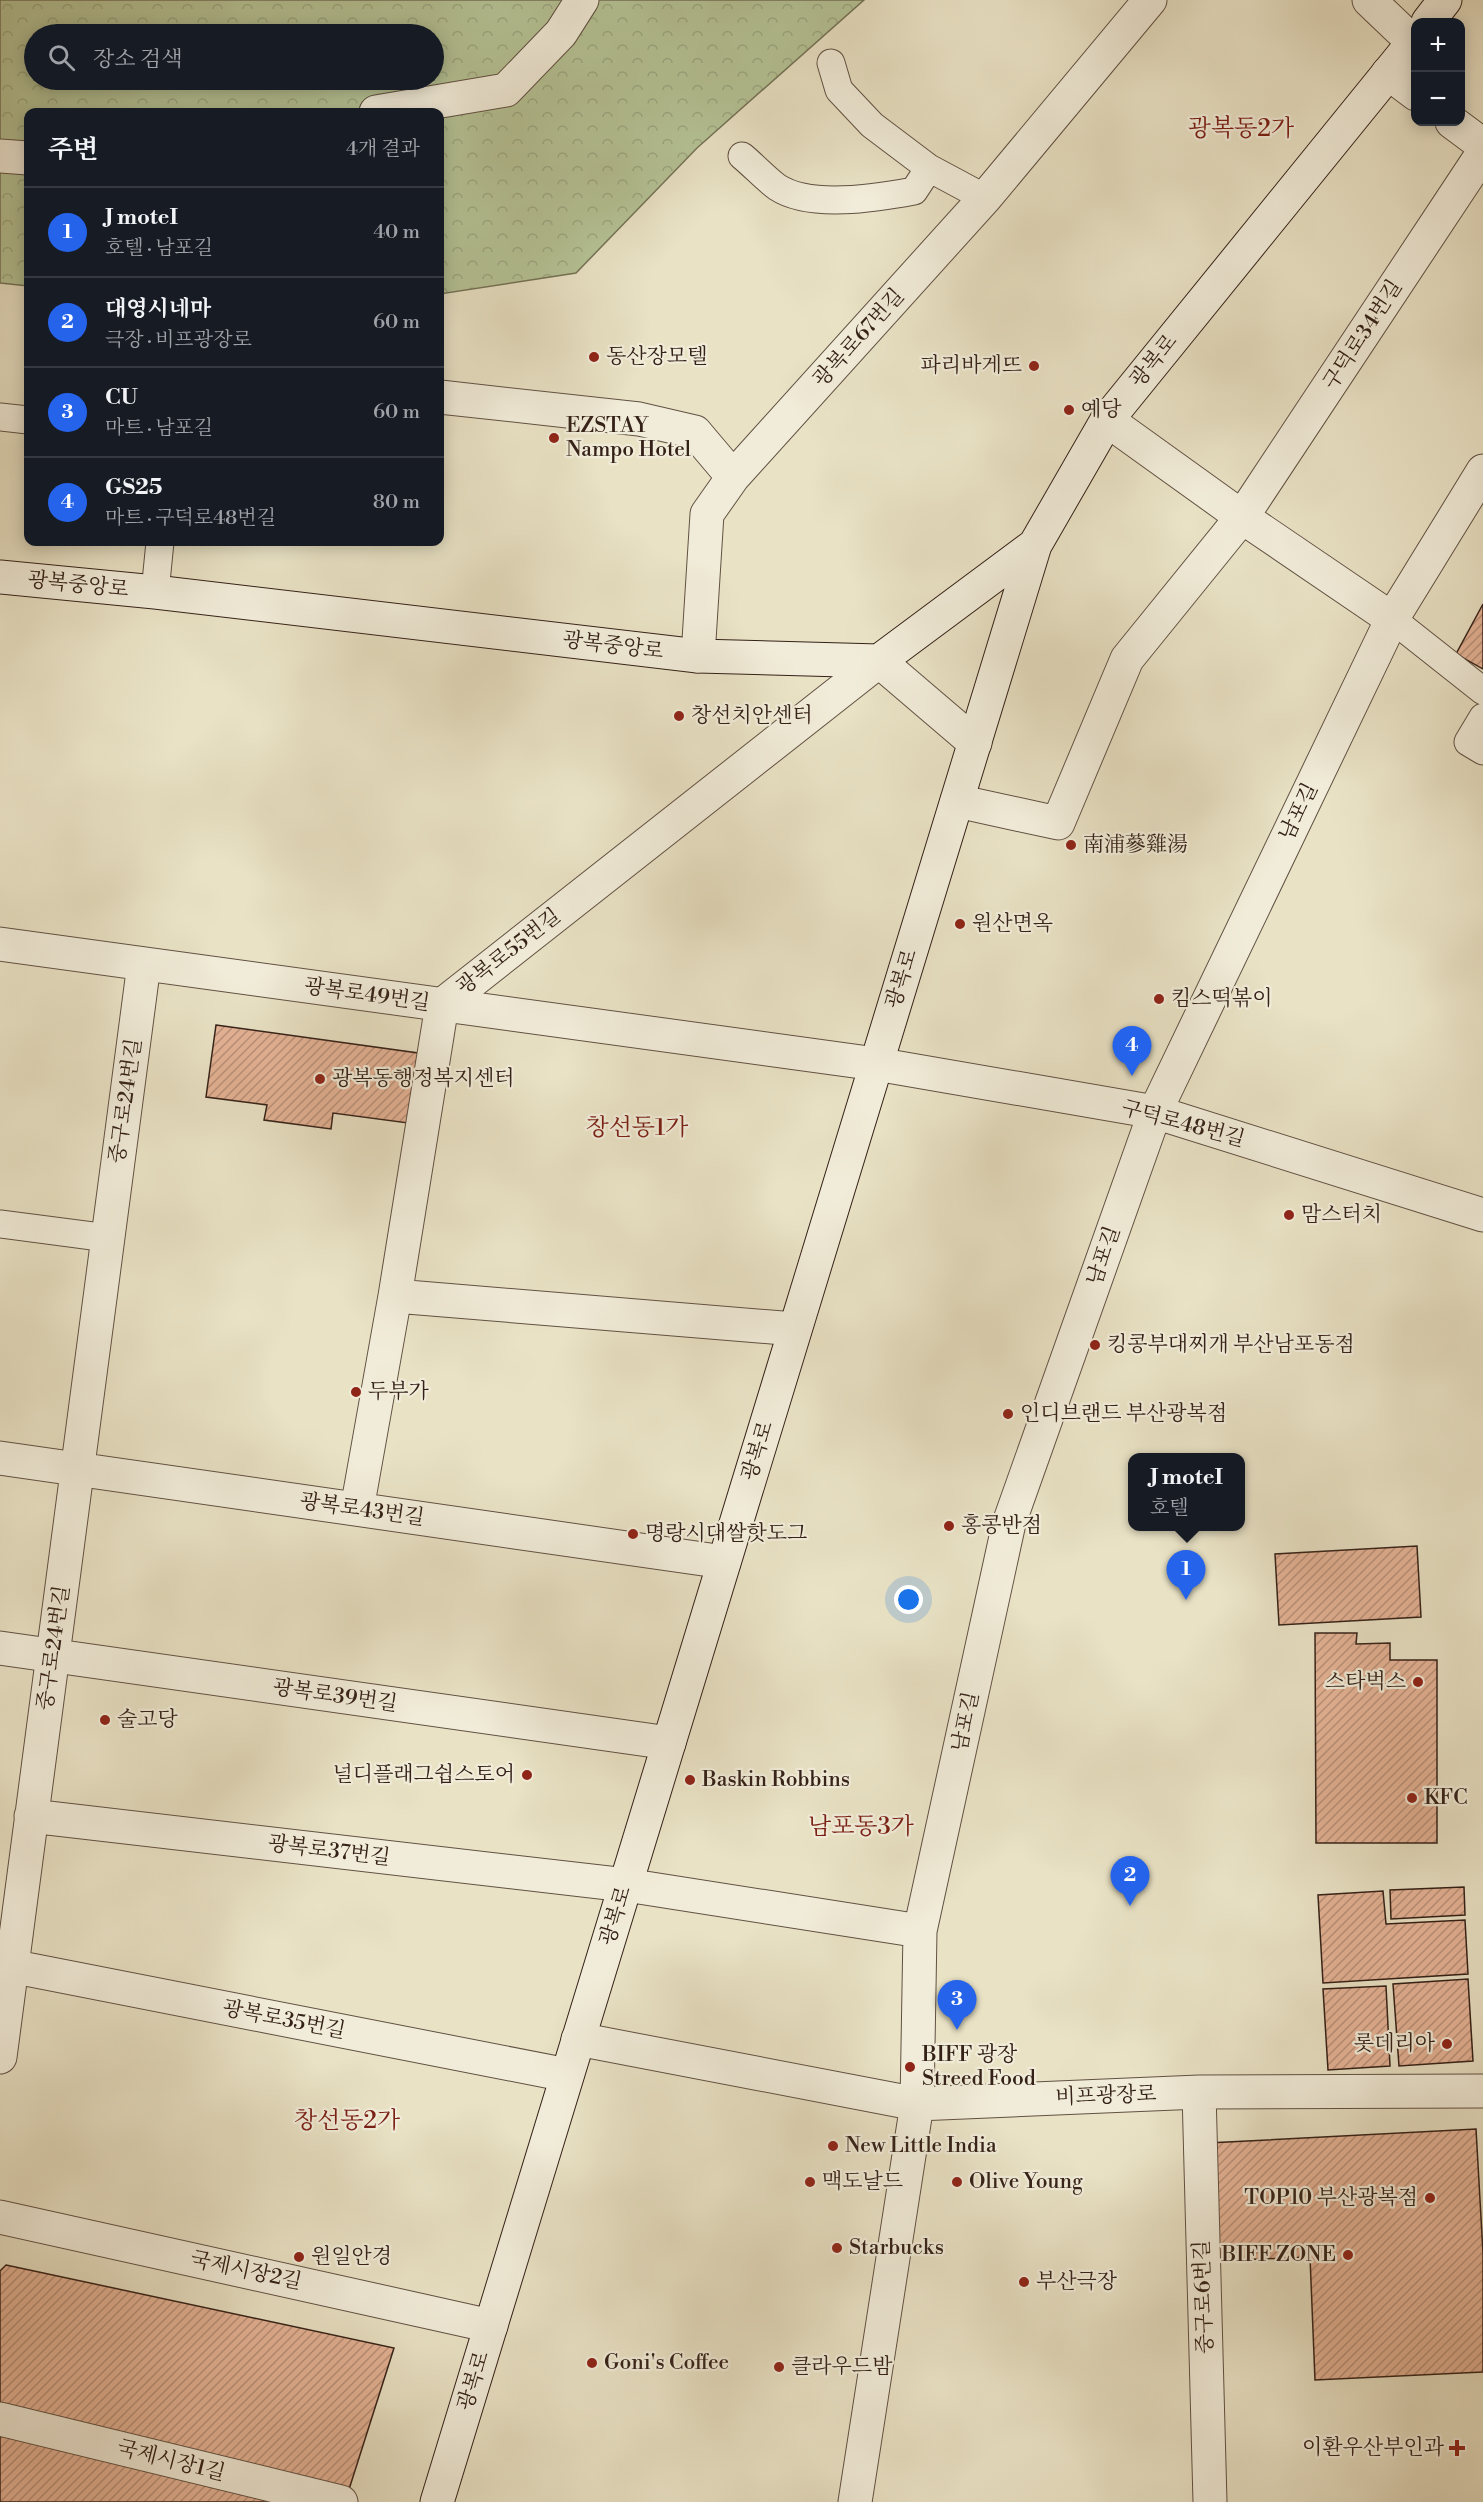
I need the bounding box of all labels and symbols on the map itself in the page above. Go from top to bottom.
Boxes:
district label: 광복동2가 [1188,114,1294,144]
street label: 구덕로34번길 [1318,275,1408,395]
street label: 광복로67번길 [808,283,910,393]
street label: 광복로 [1125,329,1183,393]
place label: 동산장모텔 [606,344,707,370]
marker: 동산장모텔 [587,350,601,364]
place label: 파리바게뜨 [921,353,1022,379]
marker: 파리바게뜨 [1027,359,1041,373]
place label: 예당 [1081,397,1122,423]
marker: 예당 [1062,403,1076,417]
place label: EZSTAY Nampo Hotel [566,413,691,463]
marker: EZSTAY Nampo Hotel [547,431,561,445]
street label: 광복중앙로 [26,567,130,603]
street label: 광복중앙로 [561,627,665,665]
place label: 창선치안센터 [691,703,813,729]
marker: 창선치안센터 [672,709,686,723]
street label: 남포길 [1274,779,1324,845]
place label: 南浦蔘雞湯 [1083,832,1188,858]
marker: 南浦蔘雞湯 [1064,838,1078,852]
street label: 광복로55번길 [452,903,566,1001]
place label: 원산면옥 [972,911,1053,937]
marker: 원산면옥 [953,917,967,931]
street label: 광복로 [881,946,923,1012]
street label: 광복로49번길 [302,973,432,1017]
place label: 킴스떡볶이 [1171,986,1272,1012]
marker: 킴스떡볶이 [1152,992,1166,1006]
pin: 4 [1112,1026,1152,1076]
street label: 중구로24번길 [104,1037,148,1165]
place label: 광복동행정복지센터 [332,1066,515,1092]
marker: 광복동행정복지센터 [313,1072,327,1086]
street label: 구덕로48번길 [1118,1095,1248,1153]
district label: 창선동1가 [585,1113,689,1143]
place label: 맘스터치 [1301,1202,1382,1228]
marker: 맘스터치 [1282,1208,1296,1222]
street label: 남포길 [1082,1223,1126,1289]
place label: 킹콩부대찌개 부산남포동점 [1107,1332,1355,1358]
marker: 킹콩부대찌개 부산남포동점 [1088,1338,1102,1352]
place label: 두부가 [368,1379,430,1405]
marker: 두부가 [349,1385,363,1399]
place label: 인디브랜드 부산광복점 [1020,1401,1227,1427]
marker: 인디브랜드 부산광복점 [1001,1407,1015,1421]
street label: 광복로 [737,1418,779,1484]
street label: 광복로43번길 [298,1488,426,1532]
place label: 홍콩반점 [961,1513,1042,1539]
marker: 홍콩반점 [942,1519,956,1533]
place label: 명랑시대쌀핫도그 [645,1521,807,1547]
marker: 명랑시대쌀핫도그 [626,1527,640,1541]
pin: 1 [1166,1550,1206,1600]
street label: 중구로24번길 [32,1584,76,1712]
your location [894,1585,923,1614]
place label: 스타벅스 [1325,1669,1406,1695]
street label: 광복로39번길 [271,1674,399,1718]
marker: 스타벅스 [1411,1675,1425,1689]
street label: 남포길 [947,1690,985,1754]
place label: 술고당 [117,1707,179,1733]
marker: 술고당 [98,1713,112,1727]
place label: 널디플래그쉽스토어 [332,1762,515,1788]
place label: Baskin Robbins [701,1767,850,1793]
marker: 널디플래그쉽스토어 [520,1768,534,1782]
marker: Baskin Robbins [683,1773,697,1787]
place label: KFC [1424,1785,1468,1811]
marker: KFC [1405,1791,1419,1805]
district label: 남포동3가 [808,1812,914,1842]
street label: 광복로37번길 [266,1831,392,1871]
pin: 2 [1110,1856,1150,1906]
street label: 광복로 [595,1883,637,1949]
pin: 3 [938,1980,976,2030]
street label: 광복로35번길 [220,1995,348,2045]
place label: 롯데리아 [1354,2031,1436,2057]
marker: 롯데리아 [1440,2037,1454,2051]
place label: BIFF 광장 Streed Food [921,2042,1036,2092]
marker: BIFF 광장 Streed Food [903,2060,917,2074]
street label: 비프광장로 [1055,2081,1157,2111]
district label: 창선동2가 [294,2106,400,2136]
place label: New Little India [845,2133,997,2159]
marker: New Little India [826,2139,840,2153]
place label: 맥도날드 [822,2169,903,2195]
place label: Olive Young [969,2169,1083,2195]
marker: 맥도날드 [803,2175,817,2189]
marker: Olive Young [950,2175,964,2189]
place label: TOP10 부산광복점 [1244,2185,1418,2211]
marker: TOP10 부산광복점 [1423,2191,1437,2205]
place label: Starbucks [849,2235,944,2261]
street label: 중구로6번길 [1189,2240,1219,2354]
marker: Starbucks [830,2241,844,2255]
place label: BIFF ZONE [1220,2242,1336,2268]
place label: 원일안경 [311,2244,392,2270]
street label: 국제시장2길 [188,2246,304,2296]
marker: BIFF ZONE [1341,2248,1355,2262]
marker: 원일안경 [292,2250,306,2264]
place label: 부산극장 [1036,2269,1118,2295]
marker: 부산극장 [1017,2275,1031,2289]
street label: 광복로 [453,2348,495,2414]
place label: Goni's Coffee [604,2350,729,2376]
place label: 클라우드밤 [791,2354,893,2380]
marker: Goni's Coffee [585,2356,599,2370]
marker: 클라우드밤 [772,2360,786,2374]
street label: 국제시장1길 [114,2435,228,2487]
place label: 이환우산부인과 [1302,2435,1445,2461]
marker: 이환우산부인과 [1448,2439,1466,2457]

